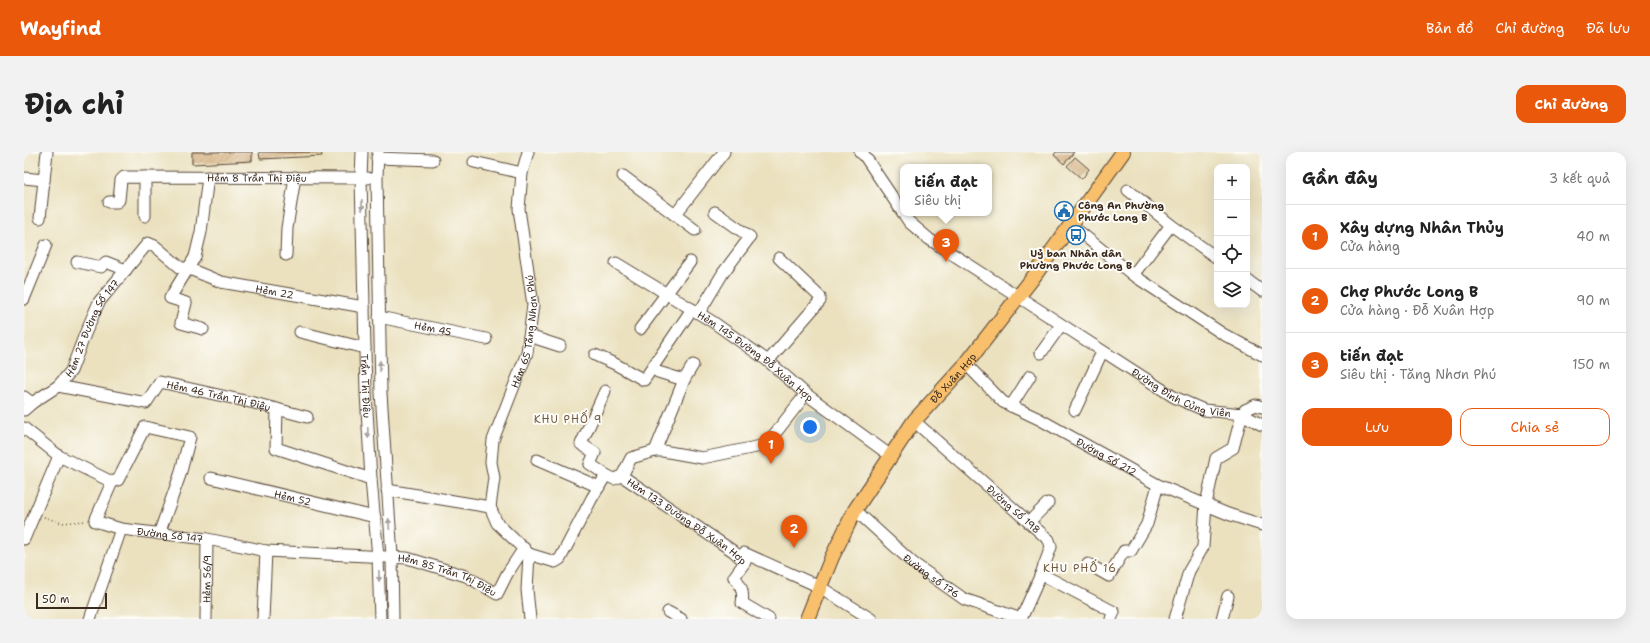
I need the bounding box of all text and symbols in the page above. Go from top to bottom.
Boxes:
text: Wayfind [20,16,101,41]
text: Bản đồ [1426,19,1473,37]
text: Chỉ đường [1495,19,1564,37]
text: Đã lưu [1586,19,1630,37]
text: Địa chỉ [24,85,124,123]
button: Chỉ đường [1516,85,1626,123]
popup [900,164,992,216]
map controls [1214,164,1250,308]
button: + [1214,164,1250,200]
text: Gần đây [1302,167,1378,189]
text: 3 kết quả [1549,170,1610,187]
street label: Hẻm 8 Trần Thị Điệu [207,171,307,184]
text: tiến đạt [914,172,978,192]
text: Siêu thị [914,192,961,209]
one-way arrow [359,199,365,212]
place label: Công An Phường Phước Long B [1078,199,1165,224]
public building icon: Công An Phường Phước Long B [1053,200,1075,222]
button: − [1214,200,1250,236]
text: Xây dựng Nhân Thủy [1340,218,1504,238]
bus stop icon: Uỷ ban Nhân dân Phường Phước Long B [1065,224,1087,246]
text: 1 [1312,228,1318,245]
text: 40 m [1576,228,1610,245]
pin: 3 [933,229,959,262]
button: locate [1214,236,1250,272]
text: Cửa hàng [1340,238,1400,255]
place label: Uỷ ban Nhân dân Phường Phước Long B [1020,247,1132,272]
button: layers [1214,272,1250,308]
street label: Hẻm 65 Tăng Nhơn Phú [508,274,540,390]
street label: Hẻm 27 Đường Số 147 [62,276,122,380]
street label: Hẻm 22 [255,282,295,301]
text: Chợ Phước Long B [1340,282,1478,302]
text: 2 [1310,292,1320,309]
text: 90 m [1576,292,1610,309]
text: Cửa hàng · Đỗ Xuân Hợp [1340,302,1494,319]
street label: Hẻm 145 Đường Đỗ Xuân Hợp [695,308,817,404]
street label: Hẻm 45 [413,318,453,338]
text: tiến đạt [1340,346,1404,366]
street label: Đỗ Xuân Hợp [927,350,979,406]
street label: Trần Thị Điệu [359,354,374,419]
text: 3 [1310,356,1320,373]
text: 150 m [1572,356,1610,373]
one-way arrow [377,359,383,372]
street label: Đường Đinh Củng Viên [1129,365,1232,419]
text: Siêu thị · Tăng Nhơn Phú [1340,366,1496,383]
street label: Hẻm 46 Trần Thị Điệu [165,377,272,414]
button: Lưu [1302,408,1452,446]
button: Chia sẻ [1460,408,1610,446]
district label: KHU PHỐ 9 [534,410,602,427]
your location [800,417,820,437]
one-way arrow [365,427,372,439]
pin: 1 [758,431,784,464]
street label: Đường Số 212 [1074,434,1139,478]
street label: Hẻm 133 Đường Đỗ Xuân Hợp [624,475,750,567]
street label: Đường Số 198 [984,482,1043,536]
street label: Hẻm 52 [273,487,312,508]
pin: 2 [781,515,807,548]
one-way arrow [386,518,393,530]
street label: Đường Số 147 [136,524,204,545]
street label: Hẻm 85 Trần Thị Điệu [397,551,499,599]
street label: Đường số 176 [901,551,962,600]
street label: Hẻm 56/9 [200,555,213,603]
district label: KHU PHỐ 16 [1043,559,1117,576]
one-way arrow [375,570,382,582]
scale bar [36,591,107,610]
text: 50 m [42,592,70,607]

